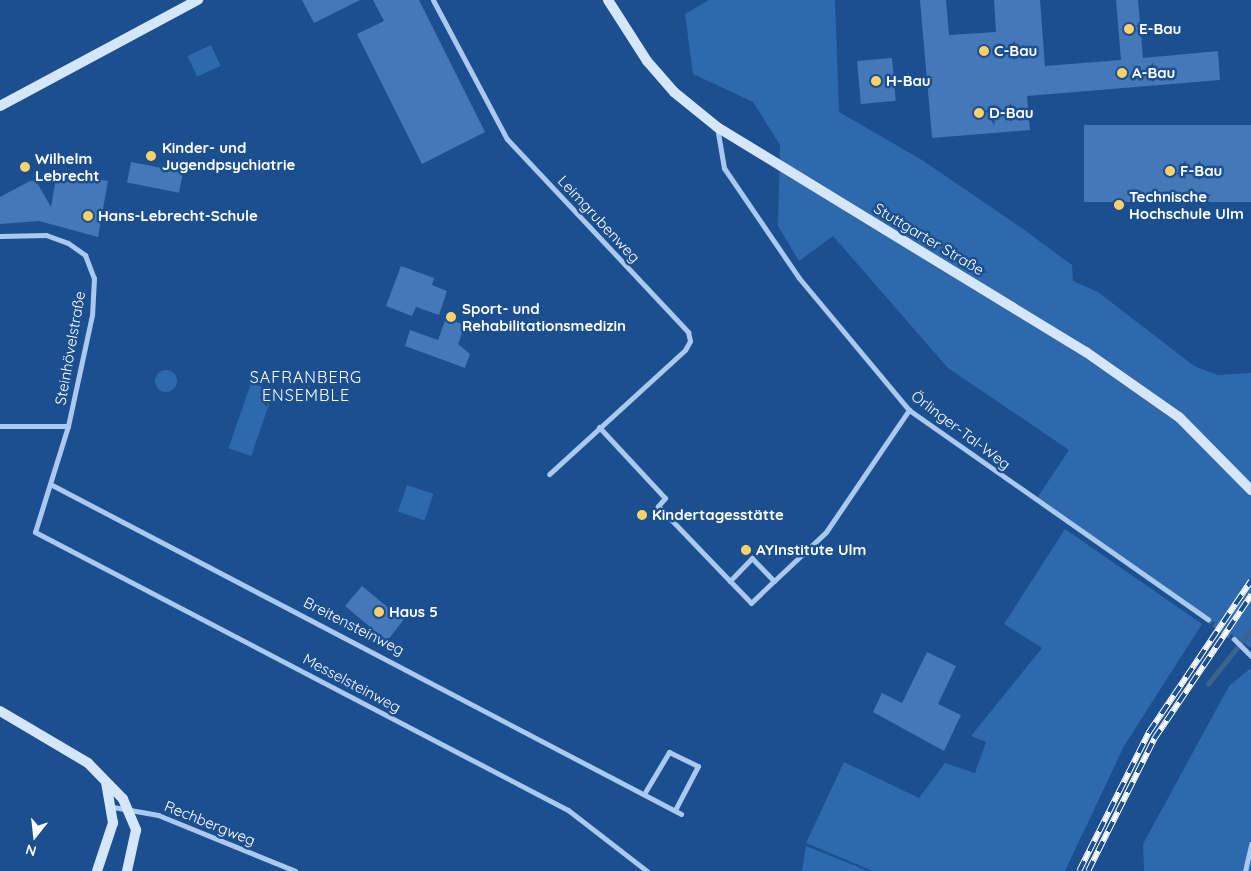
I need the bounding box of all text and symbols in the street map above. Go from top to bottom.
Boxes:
place label: E-Bau [1139,20,1181,38]
marker: E-Bau [1123,23,1135,35]
place label: C-Bau [994,42,1037,60]
marker: C-Bau [978,45,990,57]
place label: A-Bau [1132,64,1175,82]
marker: A-Bau [1116,67,1128,79]
place label: H-Bau [886,72,931,90]
marker: H-Bau [870,75,882,87]
place label: D-Bau [989,104,1034,122]
marker: D-Bau [973,107,985,119]
place label: Kinder- und Jugendpsychiatrie [162,138,295,173]
place label: Wilhelm Lebrecht [35,149,99,184]
marker: Kinder- und Jugendpsychiatrie [144,149,158,163]
marker: Wilhelm Lebrecht [19,161,31,173]
place label: F-Bau [1180,162,1222,180]
marker: F-Bau [1164,165,1176,177]
street label: Leimgrubenweg [554,172,644,266]
place label: Technische Hochschule Ulm [1129,187,1244,222]
street label: Stuttgarter Straße [871,199,987,279]
marker: Technische Hochschule Ulm [1113,199,1125,211]
place label: Hans-Lebrecht-Schule [98,207,258,225]
marker: Hans-Lebrecht-Schule [82,210,94,222]
street label: Steinhövelstraße [51,290,89,406]
place label: Sport- und Rehabilitationsmedizin [462,299,626,334]
marker: Sport- und Rehabilitationsmedizin [444,310,458,324]
district label: SAFRANBERG ENSEMBLE [249,367,363,405]
street label: Örlinger-Tal-Weg [908,387,1014,473]
place label: Kindertagesstätte [652,506,784,524]
marker: Kindertagesstätte [636,509,648,521]
place label: AYInstitute Ulm [756,541,866,559]
marker: AYInstitute Ulm [740,544,752,556]
street label: Breitensteinweg [301,593,407,659]
place label: Haus 5 [389,603,438,621]
marker: Haus 5 [373,606,385,618]
street label: Messelsteinweg [300,650,404,716]
street label: Rechbergweg [162,797,258,849]
north arrow [10,811,60,861]
text: N [23,840,38,860]

